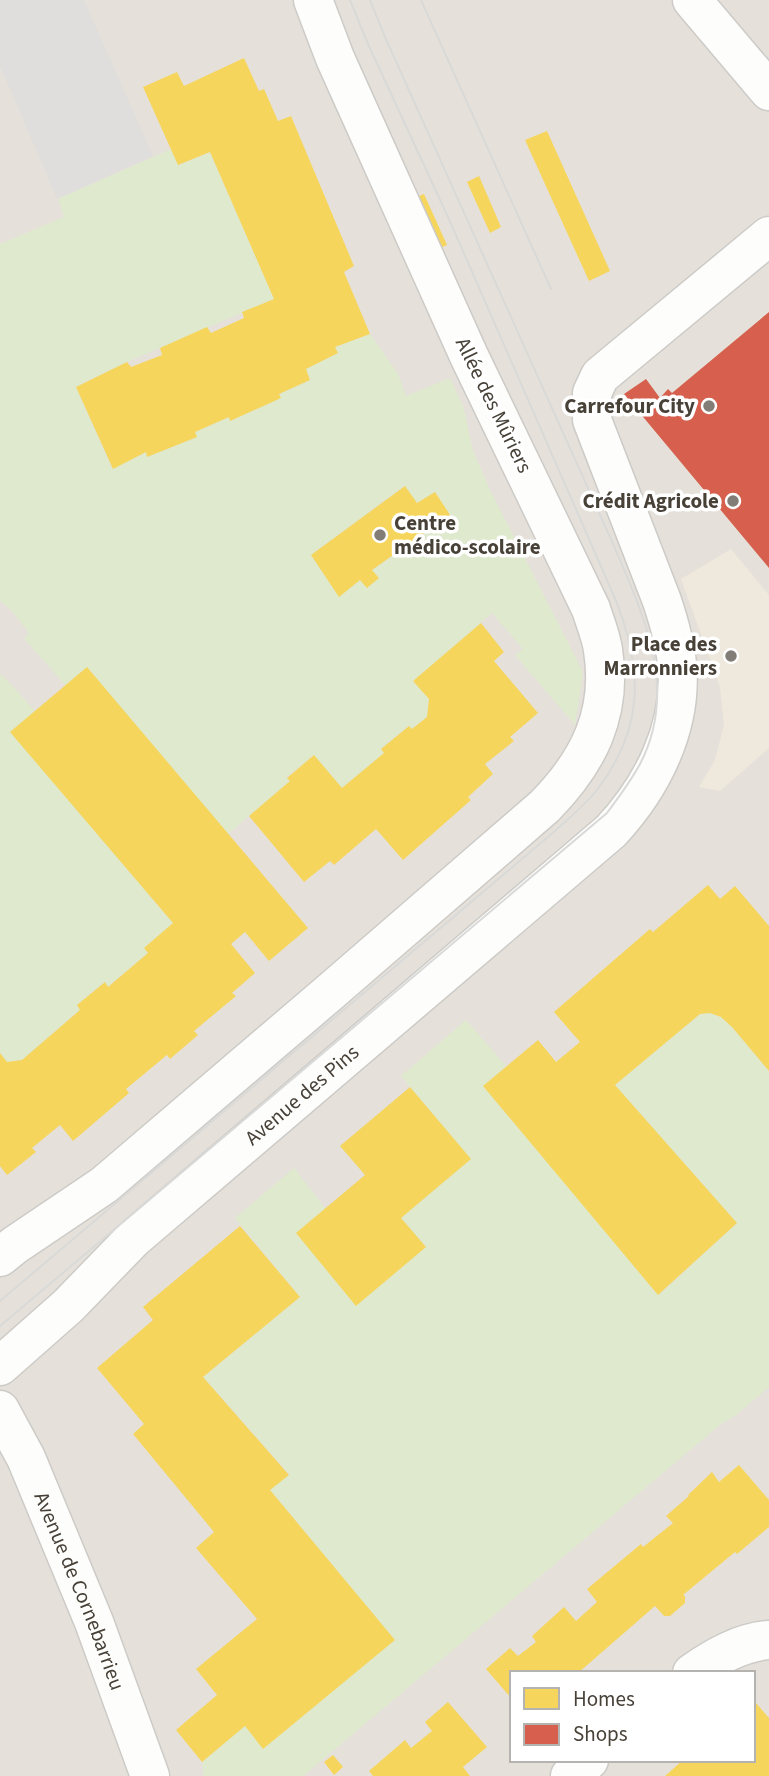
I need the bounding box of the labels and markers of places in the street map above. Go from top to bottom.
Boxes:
place label: Carrefour City [564,391,695,421]
marker: Carrefour City [701,398,717,414]
place label: Crédit Agricole [582,486,719,516]
marker: Crédit Agricole [725,493,741,509]
place label: Centre médico-scolaire [394,508,541,562]
marker: Centre médico-scolaire [372,527,388,543]
place label: Place des Marronniers [604,629,717,683]
marker: Place des Marronniers [723,648,739,664]

